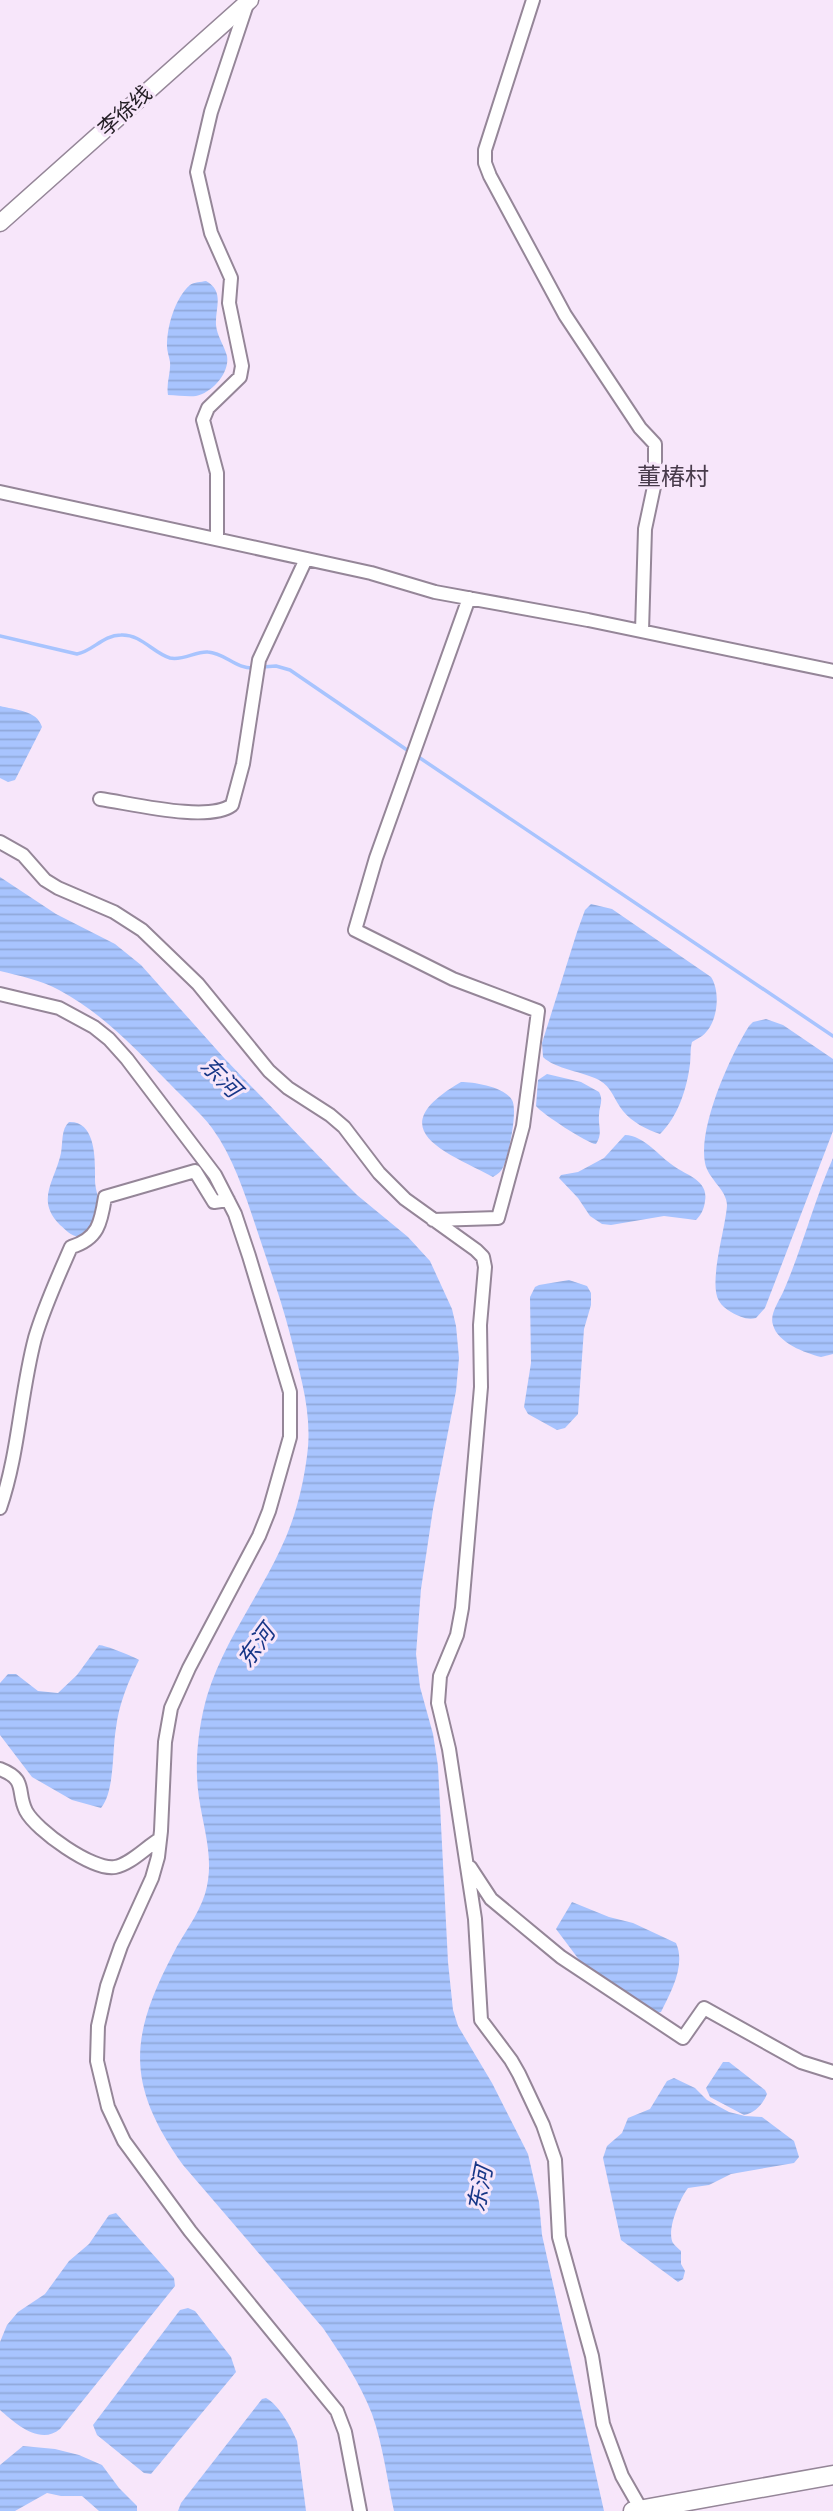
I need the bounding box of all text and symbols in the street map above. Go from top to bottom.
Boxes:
street label: 李徐线 [93,80,157,142]
district label: 董椿村 [637,462,709,492]
water label: 东河 [194,1051,250,1107]
water label: 东河 [231,1616,284,1673]
water label: 东河 [462,2160,500,2214]

